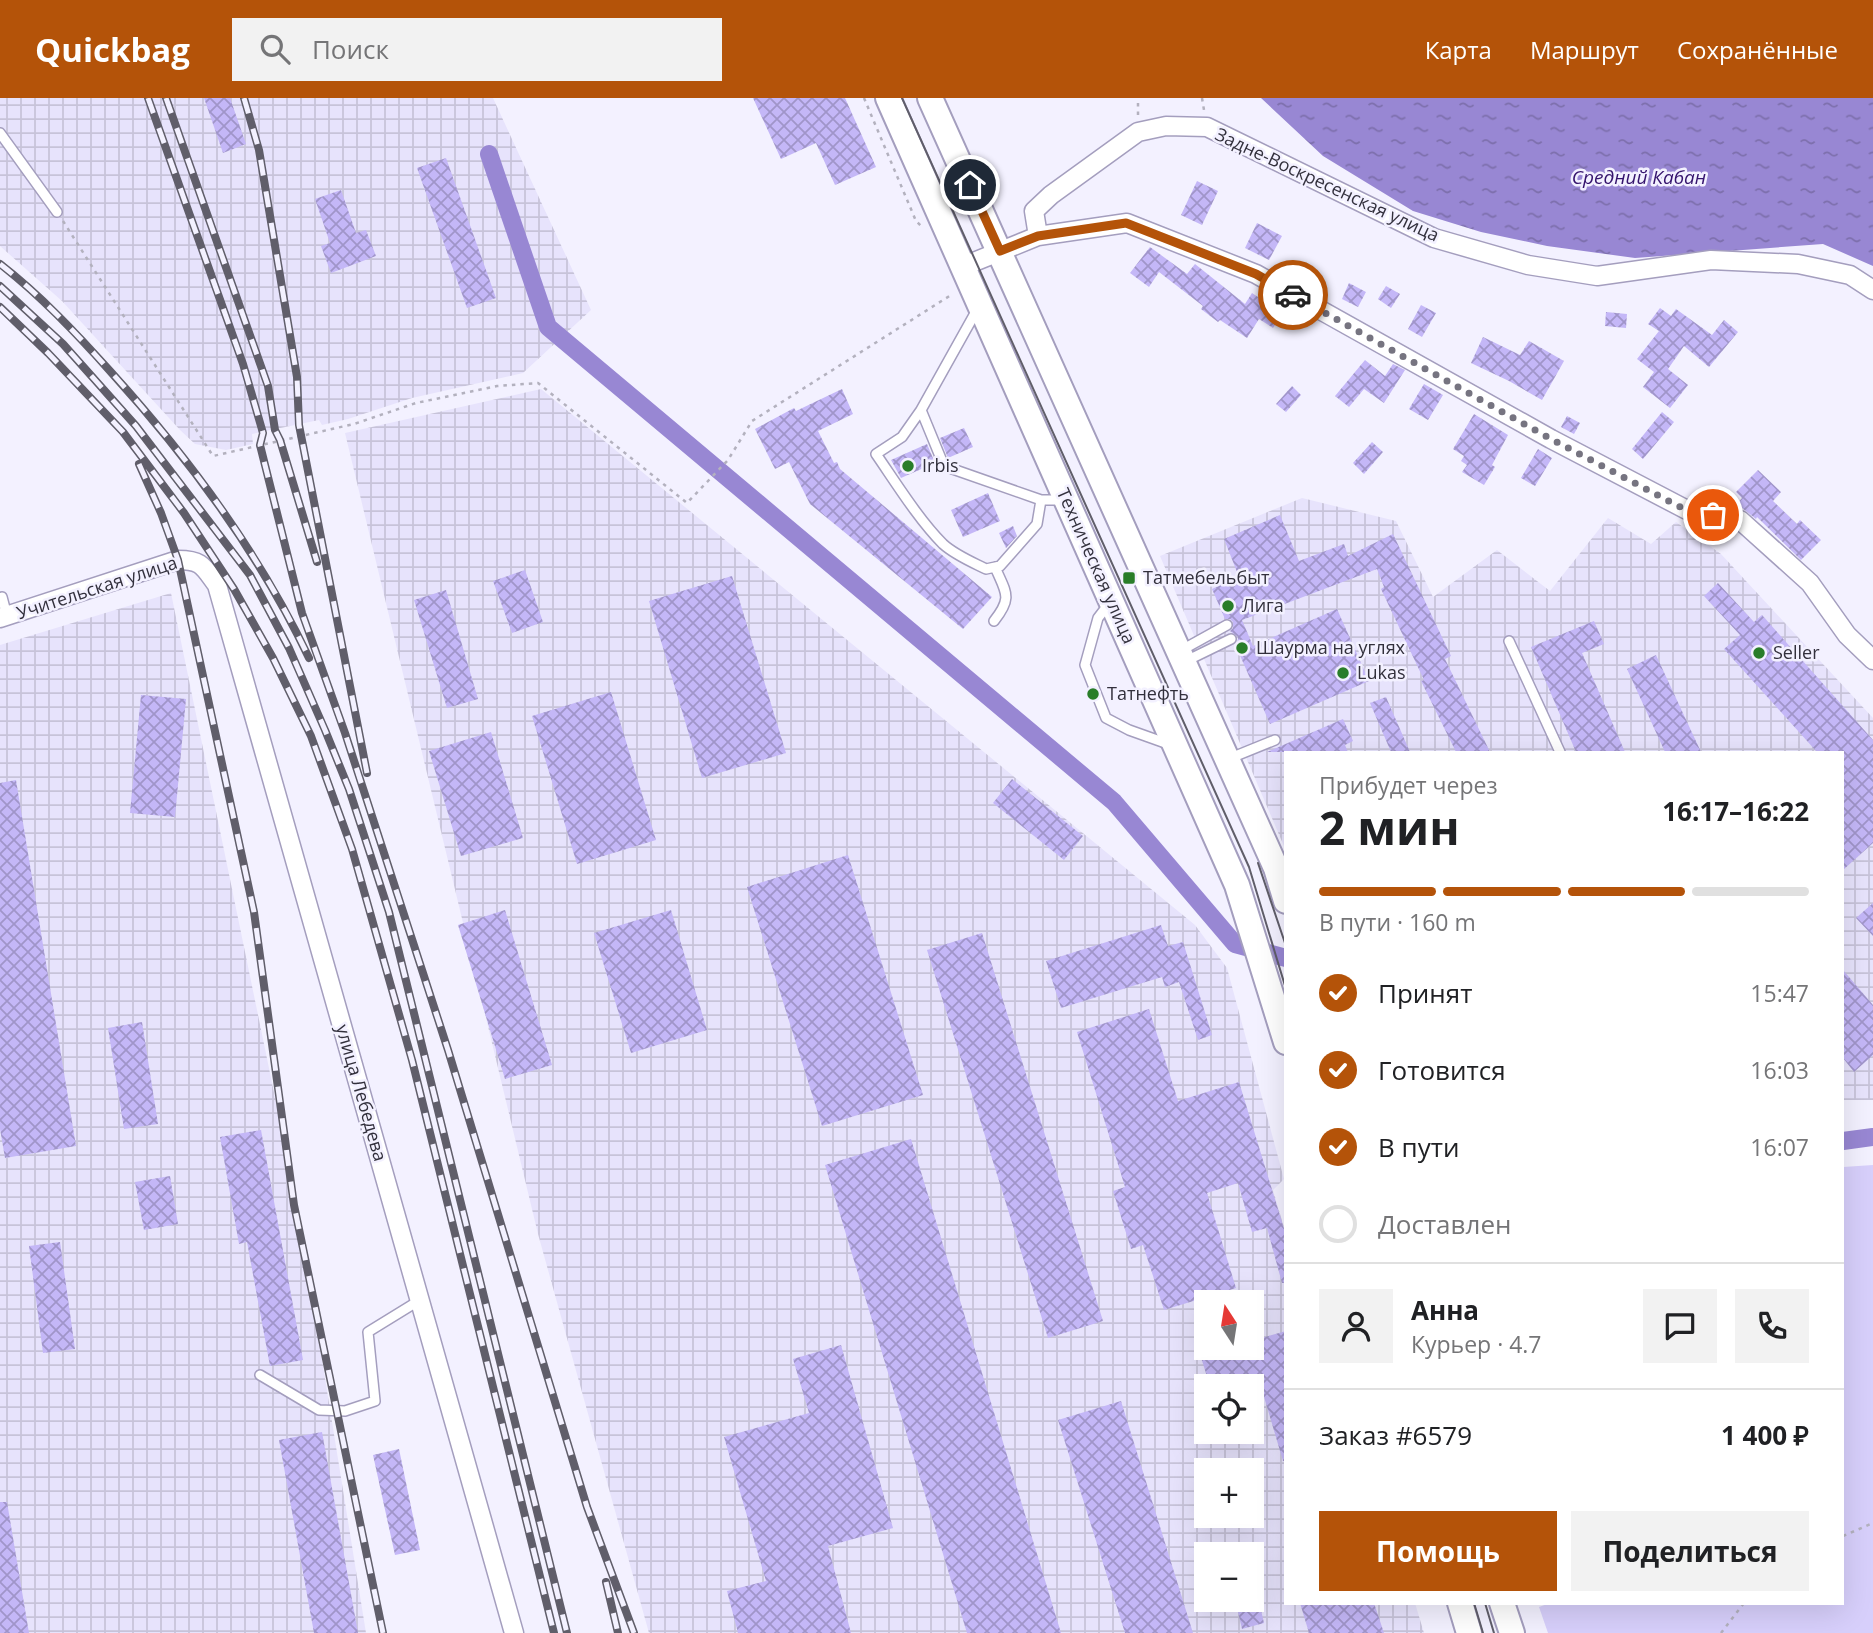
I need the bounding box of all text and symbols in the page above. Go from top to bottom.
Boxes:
search box [232,18,722,81]
text: Quickbag [35,27,190,72]
icon: search [256,30,294,68]
text: Поиск [312,31,389,67]
text: Карта [1425,33,1492,66]
text: Маршрут [1530,33,1639,66]
text: Сохранённые [1677,33,1838,66]
street label: Задне-Воскресенская улица [1212,122,1443,247]
pin [940,155,1000,215]
water label: Средний Кабан [1572,164,1706,190]
icon: home [951,166,989,204]
courier [1258,260,1328,330]
icon: car [1274,276,1312,314]
place label: Irbis [922,453,959,477]
marker: Irbis [900,458,916,474]
street label: Техническая улица [1052,484,1142,647]
pin [1683,485,1743,545]
icon: bag [1694,496,1732,534]
street label: Учительская улица [13,550,180,624]
place label: Татмебельбыт [1143,565,1270,589]
marker: Татмебельбыт [1121,570,1137,586]
place label: Лига [1242,593,1284,617]
marker: Лига [1220,598,1236,614]
place label: Шаурма на углях [1256,635,1406,659]
marker: Шаурма на углях [1234,640,1250,656]
place label: Seller [1773,640,1820,664]
marker: Seller [1751,645,1767,661]
place label: Lukas [1357,660,1405,684]
marker: Lukas [1335,665,1351,681]
place label: Татнефть [1107,681,1189,705]
marker: Татнефть [1085,686,1101,702]
text: Прибудет через [1319,769,1498,801]
text: 16:17–16:22 [1662,793,1809,829]
text: 2 мин [1319,796,1460,858]
text: В пути · 160 m [1319,906,1476,938]
icon: check [1319,974,1357,1012]
text: Принят [1378,975,1472,1011]
text: 15:47 [1750,977,1809,1009]
street label: улица Лебедева [331,1022,393,1164]
icon: check [1319,1051,1357,1089]
text: Готовится [1378,1052,1506,1088]
text: 16:03 [1750,1054,1809,1086]
icon: check [1319,1128,1357,1166]
text: В пути [1378,1129,1459,1165]
text: 16:07 [1750,1131,1809,1163]
text: Доставлен [1378,1206,1511,1242]
button: person [1319,1289,1393,1363]
button: chat [1643,1289,1717,1363]
button: phone [1735,1289,1809,1363]
north arrow [1194,1290,1264,1360]
map controls [1194,1290,1264,1612]
text: Анна [1411,1292,1479,1328]
text: Курьер · 4.7 [1411,1328,1542,1360]
button: locate [1194,1374,1264,1444]
text: Заказ #6579 [1319,1417,1472,1453]
text: 1 400 ₽ [1721,1417,1809,1453]
button: + [1194,1458,1264,1528]
button: Помощь [1319,1511,1557,1591]
button: Поделиться [1571,1511,1809,1591]
button: − [1194,1542,1264,1612]

